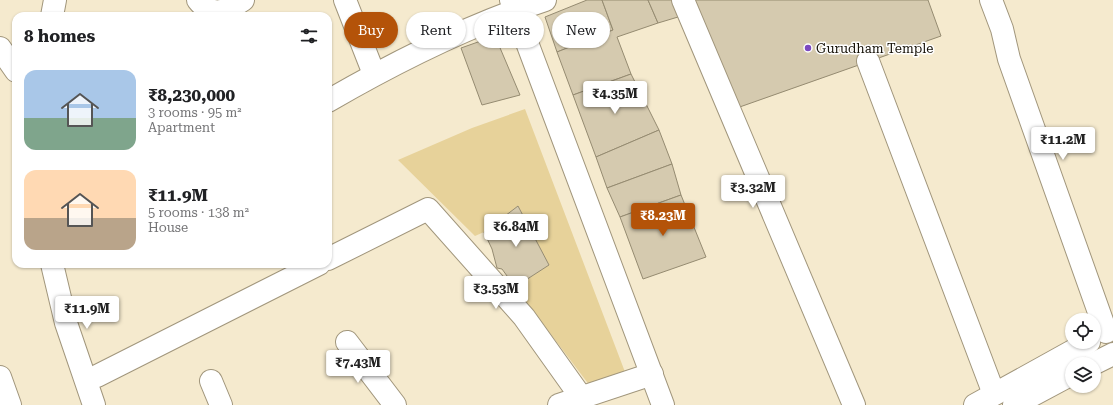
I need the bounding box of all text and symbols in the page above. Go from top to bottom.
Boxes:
chip: Buy [344,12,398,48]
chip: Rent [406,12,466,48]
chip: Filters [474,12,544,48]
chip: New [552,12,610,48]
icon: filters [298,25,320,47]
text: 8 homes [24,26,95,46]
place label: Gurudham Temple [816,41,933,56]
marker: Gurudham Temple [803,43,813,53]
pin: ₹4.35M [582,81,648,115]
text: ₹8,230,000 [148,85,235,105]
icon: home [56,86,104,134]
text: ₹4.35M [592,86,638,101]
text: 3 rooms · 95 m² [148,105,242,120]
text: Apartment [148,120,215,135]
pin: ₹11.2M [1030,127,1096,161]
text: ₹11.2M [1040,132,1086,147]
pin: ₹3.32M [720,175,786,209]
text: ₹3.32M [730,180,776,195]
text: ₹11.9M [148,185,208,205]
icon: home [56,186,104,234]
pin: ₹8.23M [630,203,696,237]
text: 5 rooms · 138 m² [148,205,249,220]
text: ₹8.23M [640,208,686,223]
pin: ₹6.84M [483,214,549,248]
text: ₹6.84M [493,219,539,234]
text: House [148,220,188,235]
pin: ₹3.53M [463,276,529,310]
text: ₹3.53M [473,281,519,296]
pin: ₹11.9M [54,296,120,330]
text: ₹11.9M [64,301,110,316]
map controls [1065,313,1101,393]
button: locate [1065,313,1101,349]
pin: ₹7.43M [325,350,391,384]
text: ₹7.43M [335,355,381,370]
button: layers [1065,357,1101,393]

